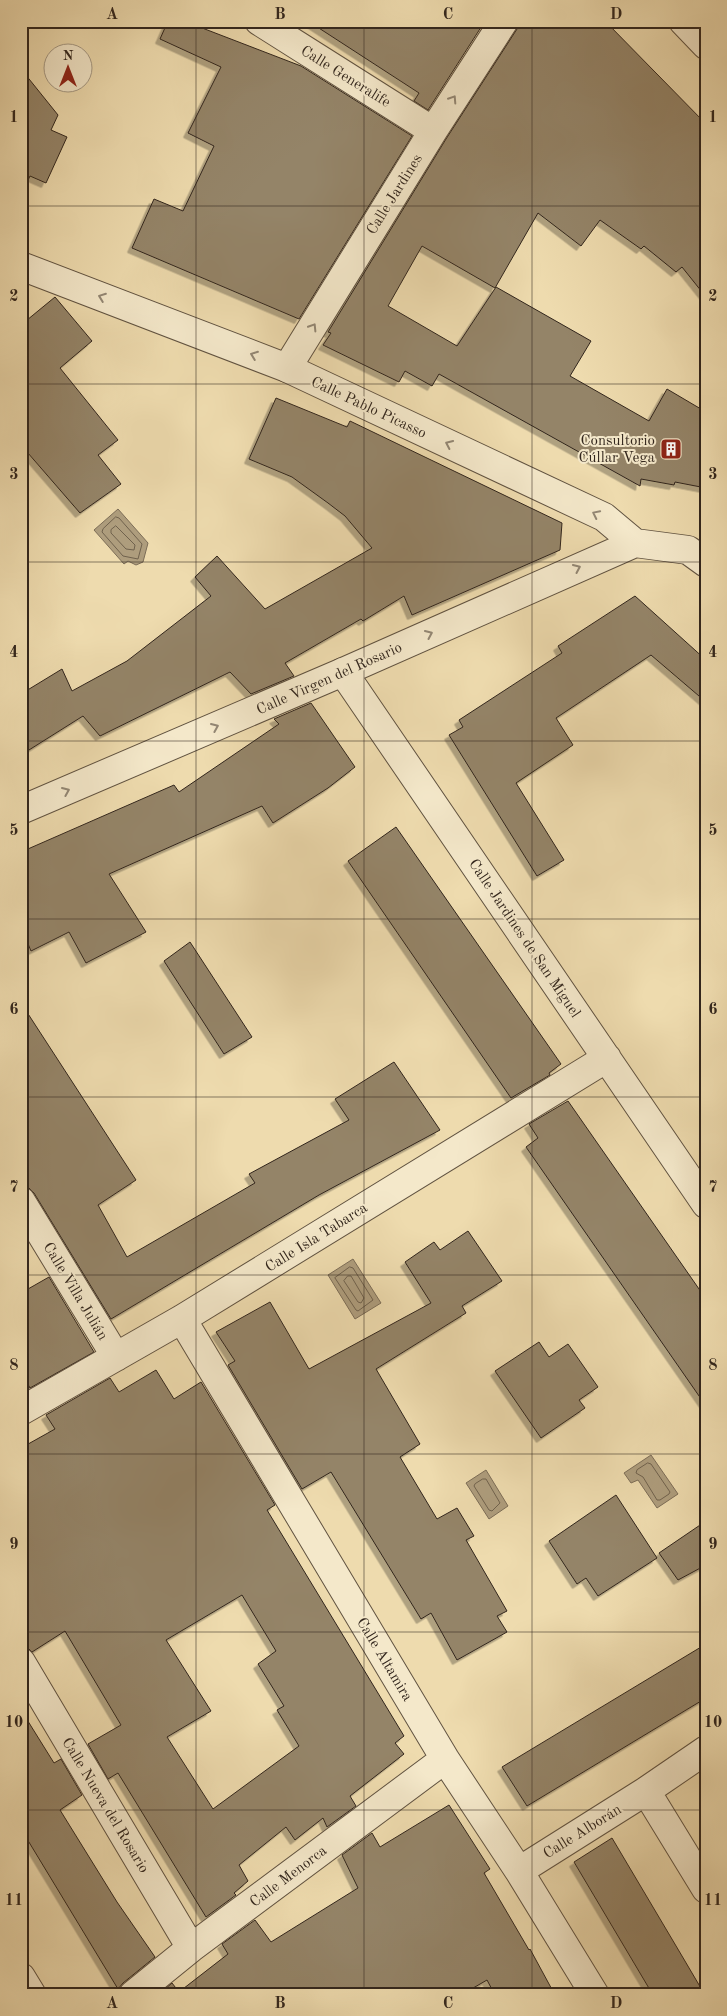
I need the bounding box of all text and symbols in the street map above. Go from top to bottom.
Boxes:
text: A [106,7,118,23]
text: B [274,7,286,23]
text: C [443,7,453,23]
text: D [610,7,622,23]
north arrow [42,42,92,92]
street label: Calle Generalife [298,44,393,111]
text: N [63,49,74,63]
one-way arrow [447,96,457,105]
text: 1 [9,110,19,126]
text: 1 [708,110,718,126]
street label: Calle Jardines [365,152,426,238]
text: 2 [9,289,19,305]
text: 2 [708,289,718,305]
one-way arrow [98,293,107,303]
one-way arrow [306,323,316,332]
one-way arrow [250,351,259,362]
street label: Calle Pablo Picasso [308,375,428,442]
place label: Consultorio Cúllar Vega [579,434,656,466]
building icon: Consultorio Cúllar Vega [659,437,683,461]
one-way arrow [445,440,454,451]
text: 3 [9,467,19,483]
text: 3 [708,467,718,483]
one-way arrow [592,509,601,520]
one-way arrow [572,564,581,575]
one-way arrow [424,630,433,641]
street label: Calle Virgen del Rosario [254,640,405,718]
text: 4 [9,645,19,661]
text: 4 [708,645,718,661]
one-way arrow [210,722,219,733]
one-way arrow [61,787,70,797]
text: 5 [9,823,19,839]
text: 5 [708,823,718,839]
street label: Calle Jardines de San Miguel [465,857,582,1021]
text: 6 [9,1002,19,1018]
text: 6 [708,1002,718,1018]
text: 7 [9,1180,19,1196]
text: 7 [708,1180,718,1196]
street label: Calle Isla Tabarca [263,1201,371,1276]
street label: Calle Villa Julián [40,1240,110,1343]
text: 8 [9,1358,19,1374]
text: 8 [708,1358,718,1374]
text: 9 [9,1537,19,1553]
text: 9 [708,1537,718,1553]
street label: Calle Altamira [353,1615,415,1705]
text: 10 [5,1715,23,1731]
text: 10 [704,1715,722,1731]
street label: Calle Nueva del Rosario [58,1736,151,1876]
street label: Calle Alborán [541,1802,624,1862]
street label: Calle Menorca [248,1843,331,1911]
text: 11 [5,1893,23,1909]
text: 11 [704,1893,722,1909]
text: A [106,1996,118,2012]
text: B [274,1996,286,2012]
text: C [443,1996,453,2012]
text: D [610,1996,622,2012]

